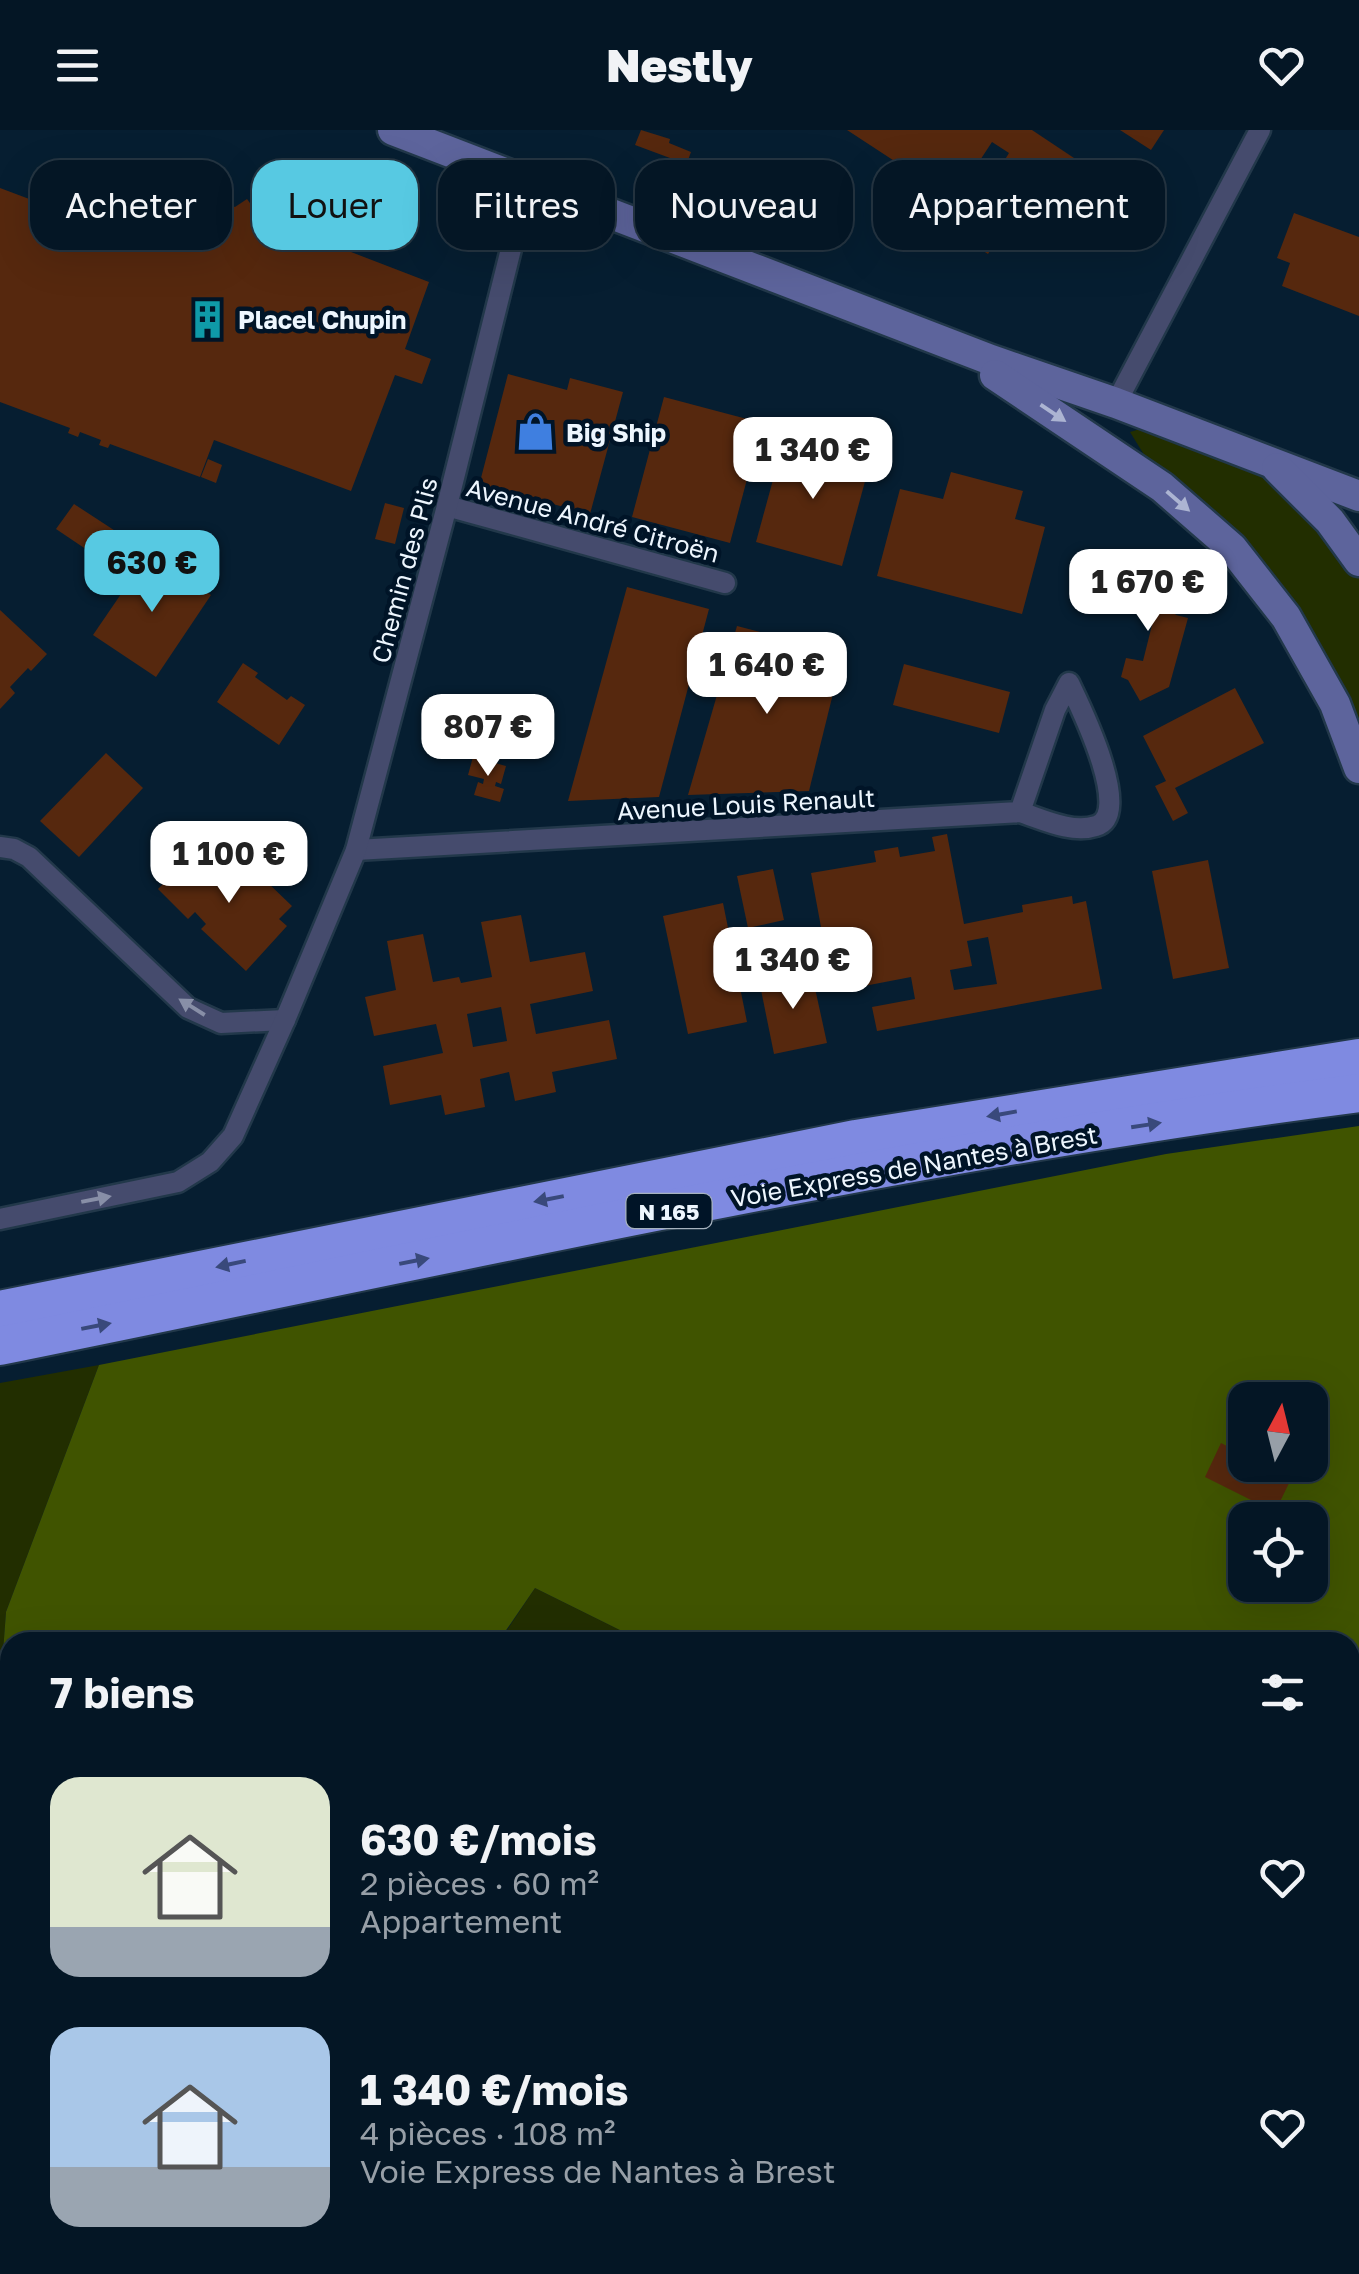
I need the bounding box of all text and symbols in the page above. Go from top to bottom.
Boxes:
icon: menu [50,38,105,93]
text: Nestly [606,38,753,92]
icon: heart [1254,38,1309,93]
chip: Acheter [30,160,232,250]
chip: Louer [252,160,418,250]
chip: Filtres [438,160,615,250]
chip: Nouveau [635,160,853,250]
chip: Appartement [873,160,1165,250]
building icon: Placel Chupin [187,298,229,340]
place label: Placel Chupin [238,304,406,335]
one-way arrow [1040,403,1067,421]
shop icon: Big Ship [515,411,557,453]
place label: Big Ship [566,417,666,448]
pin: 1 340 € [721,417,905,502]
text: 1 340 € [755,430,871,468]
street label: Avenue André Citroën [463,471,723,569]
street label: Chemin des Plis [364,474,444,666]
one-way arrow [1166,490,1191,512]
pin: 630 € [82,530,222,615]
text: 630 € [106,543,198,581]
pin: 1 670 € [1056,549,1240,634]
text: 1 670 € [1091,562,1205,600]
pin: 1 640 € [675,632,859,717]
text: 1 640 € [709,645,825,683]
pin: 807 € [418,694,558,779]
text: 807 € [443,707,533,745]
street label: Avenue Louis Renault [616,782,876,826]
pin: 1 100 € [137,821,321,906]
text: 1 100 € [172,834,286,872]
pin: 1 340 € [701,927,885,1012]
text: 1 340 € [735,940,851,978]
one-way arrow [179,998,206,1017]
one-way arrow [985,1107,1017,1122]
one-way arrow [1131,1117,1163,1133]
street label: Voie Express de Nantes à Brest [728,1118,1100,1214]
one-way arrow [80,1191,111,1207]
one-way arrow [533,1191,564,1207]
road number: N 165 [626,1194,712,1228]
one-way arrow [399,1253,430,1269]
one-way arrow [215,1256,246,1272]
one-way arrow [80,1318,111,1334]
north arrow [1228,1382,1328,1482]
map controls [1228,1382,1328,1602]
button: locate [1228,1502,1328,1602]
icon: filters [1255,1665,1310,1720]
text: 7 biens [50,1667,194,1717]
text: 630 €/mois [360,1814,597,1864]
icon: home [130,1817,250,1937]
icon: heart [1255,1850,1310,1905]
text: 2 pièces · 60 m² [360,1864,599,1902]
text: Appartement [360,1902,562,1940]
text: 1 340 €/mois [360,2064,629,2114]
icon: home [130,2067,250,2187]
icon: heart [1255,2100,1310,2155]
text: 4 pièces · 108 m² [360,2114,616,2152]
text: Voie Express de Nantes à Brest [360,2152,836,2190]

